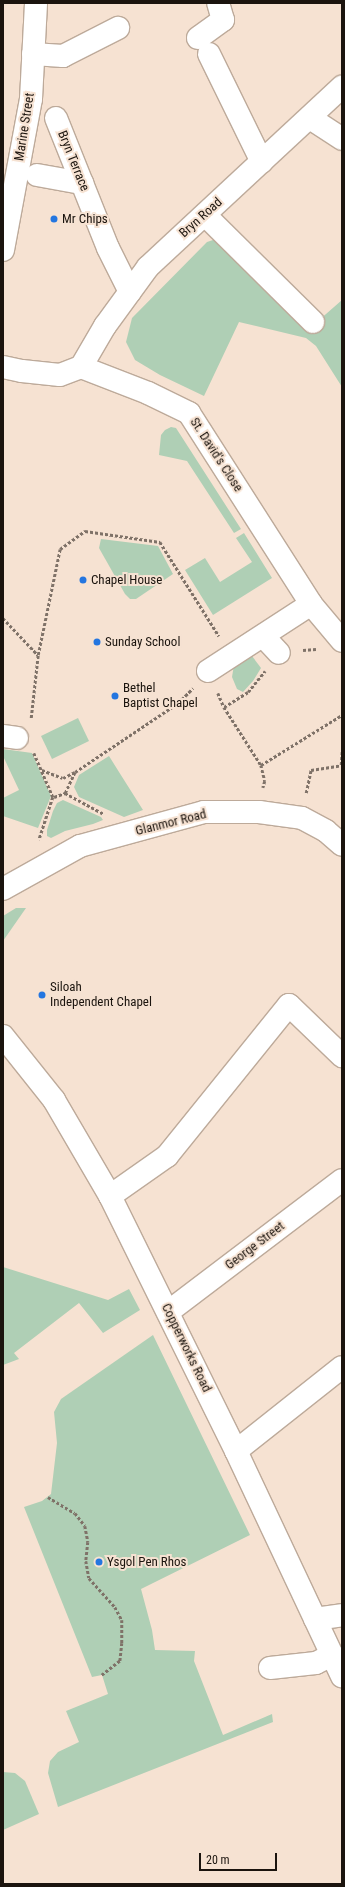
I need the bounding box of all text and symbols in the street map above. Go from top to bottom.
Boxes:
street label: Marine Street [12,92,38,162]
street label: Bryn Terrace [54,128,92,194]
street label: Bryn Road [176,195,226,241]
place label: Mr Chips [62,211,108,227]
marker: Mr Chips [49,214,59,224]
street label: St. David's Close [186,415,246,495]
place label: Chapel House [91,572,162,588]
marker: Chapel House [78,575,88,585]
place label: Sunday School [105,634,180,650]
marker: Sunday School [92,637,102,647]
place label: Bethel Baptist Chapel [123,681,198,712]
marker: Bethel Baptist Chapel [110,691,120,701]
street label: Glanmor Road [134,807,208,839]
place label: Siloah Independent Chapel [50,980,152,1011]
marker: Siloah Independent Chapel [37,990,47,1000]
street label: George Street [222,1219,288,1273]
street label: Copperworks Road [158,1301,214,1395]
place label: Ysgol Pen Rhos [107,1554,186,1570]
marker: Ysgol Pen Rhos [94,1557,104,1567]
scale bar [201,1845,279,1871]
text: 20 m [206,1853,230,1867]

